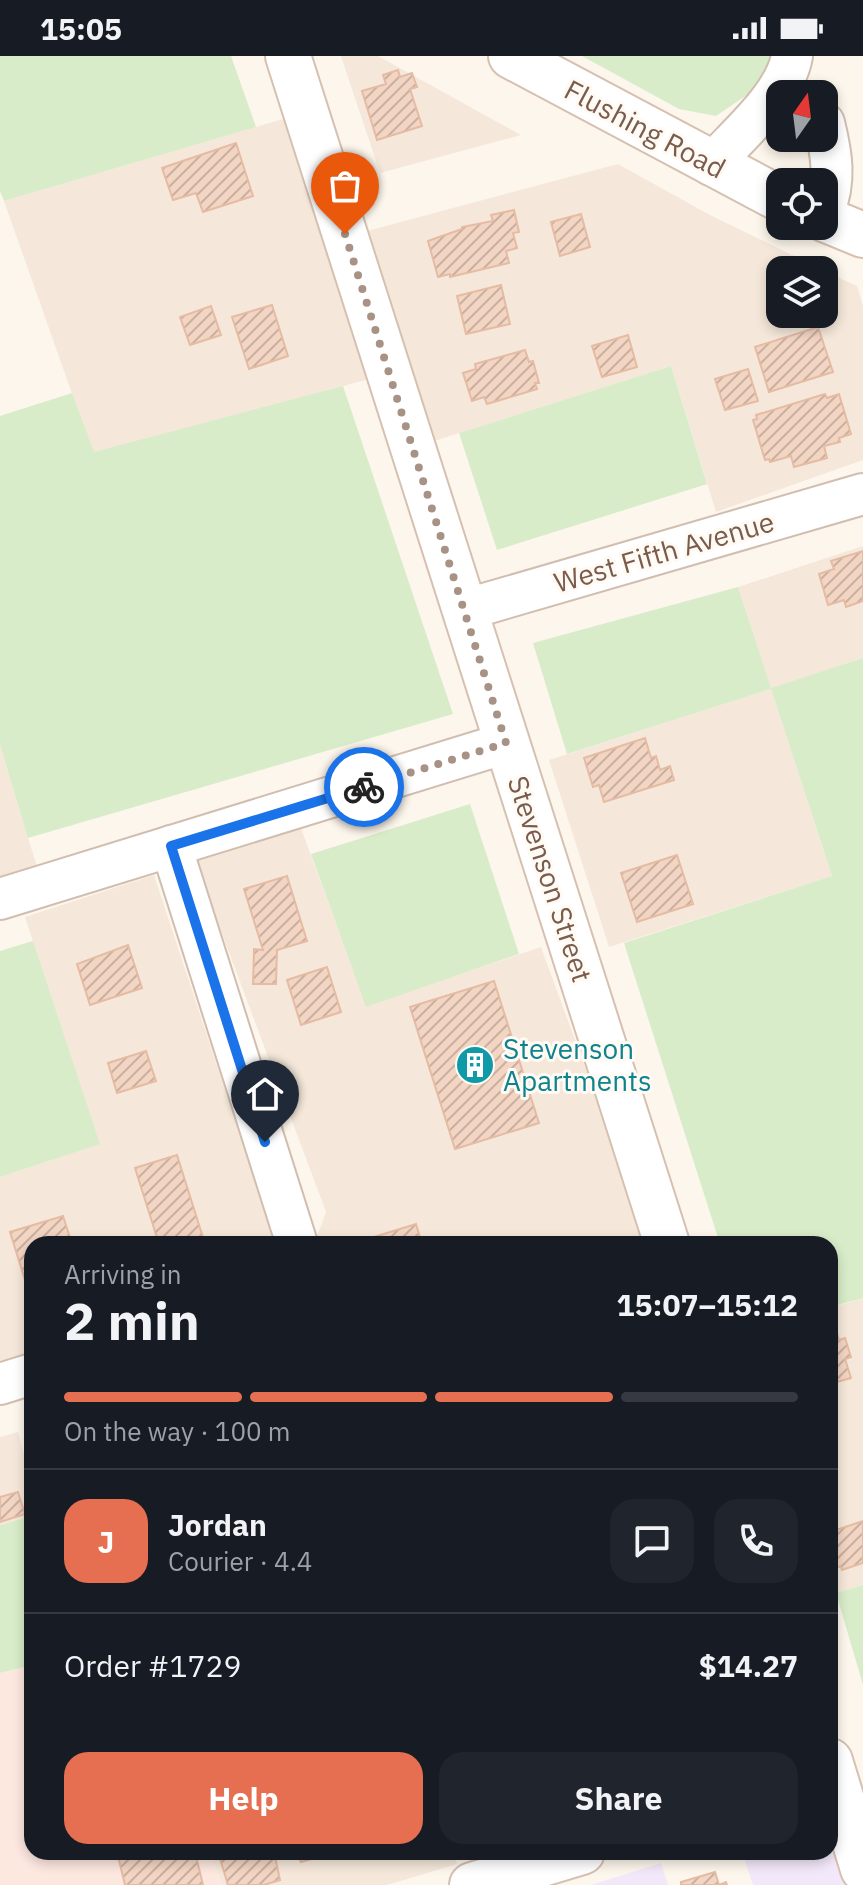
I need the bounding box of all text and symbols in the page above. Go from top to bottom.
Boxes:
text: 15:05 [40,9,122,48]
street label: Flushing Road [558,71,732,187]
north arrow [766,80,838,152]
map controls [766,80,838,328]
pin [311,152,379,234]
icon: bag [323,164,367,208]
button: locate [766,168,838,240]
button: layers [766,256,838,328]
street label: West Fifth Avenue [549,502,778,601]
courier [324,747,404,827]
icon: bike [342,765,386,809]
street label: Stevenson Street [500,771,601,987]
place label: Stevenson Apartments [503,1030,652,1099]
building icon: Stevenson Apartments [454,1044,496,1086]
pin [231,1060,299,1142]
icon: home [243,1072,287,1116]
text: Arriving in [64,1257,181,1291]
text: 15:07–15:12 [617,1285,798,1324]
text: 2 min [64,1287,200,1354]
text: On the way · 100 m [64,1414,290,1448]
button: chat [610,1499,694,1583]
button: phone [714,1499,798,1583]
text: Jordan [168,1505,267,1544]
text: J [98,1522,114,1561]
text: Courier · 4.4 [168,1544,312,1578]
text: Order #1729 [64,1646,241,1685]
text: $14.27 [699,1646,798,1685]
button: Help [64,1752,423,1844]
button: Share [439,1752,798,1844]

